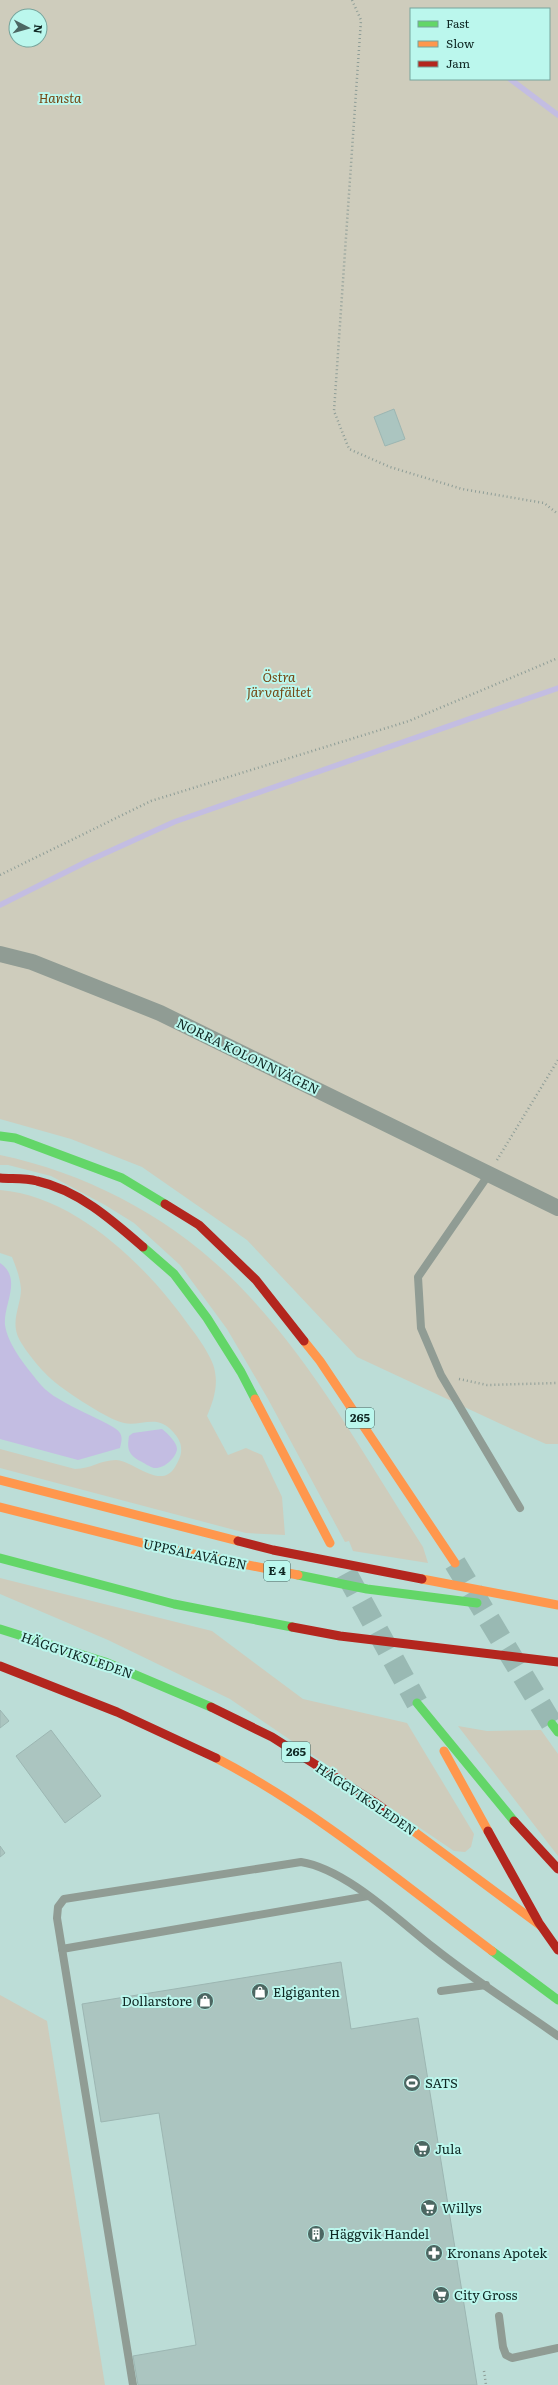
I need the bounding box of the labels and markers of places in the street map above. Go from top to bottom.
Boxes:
shop icon: Elgiganten [250,1982,270,2002]
place label: Elgiganten [273,1982,340,2001]
place label: Dollarstore [122,1991,192,2010]
shop icon: Dollarstore [195,1991,215,2011]
sports icon: SATS [402,2073,422,2093]
place label: SATS [425,2073,458,2092]
supermarket icon: Jula [412,2139,432,2159]
place label: Jula [435,2139,461,2158]
supermarket icon: Willys [419,2198,439,2218]
place label: Willys [442,2198,482,2217]
building icon: Häggvik Handel [306,2224,326,2244]
place label: Häggvik Handel [329,2224,430,2243]
pharmacy icon: Kronans Apotek [424,2243,444,2263]
place label: Kronans Apotek [447,2243,548,2262]
supermarket icon: City Gross [431,2285,451,2305]
place label: City Gross [454,2285,517,2304]

